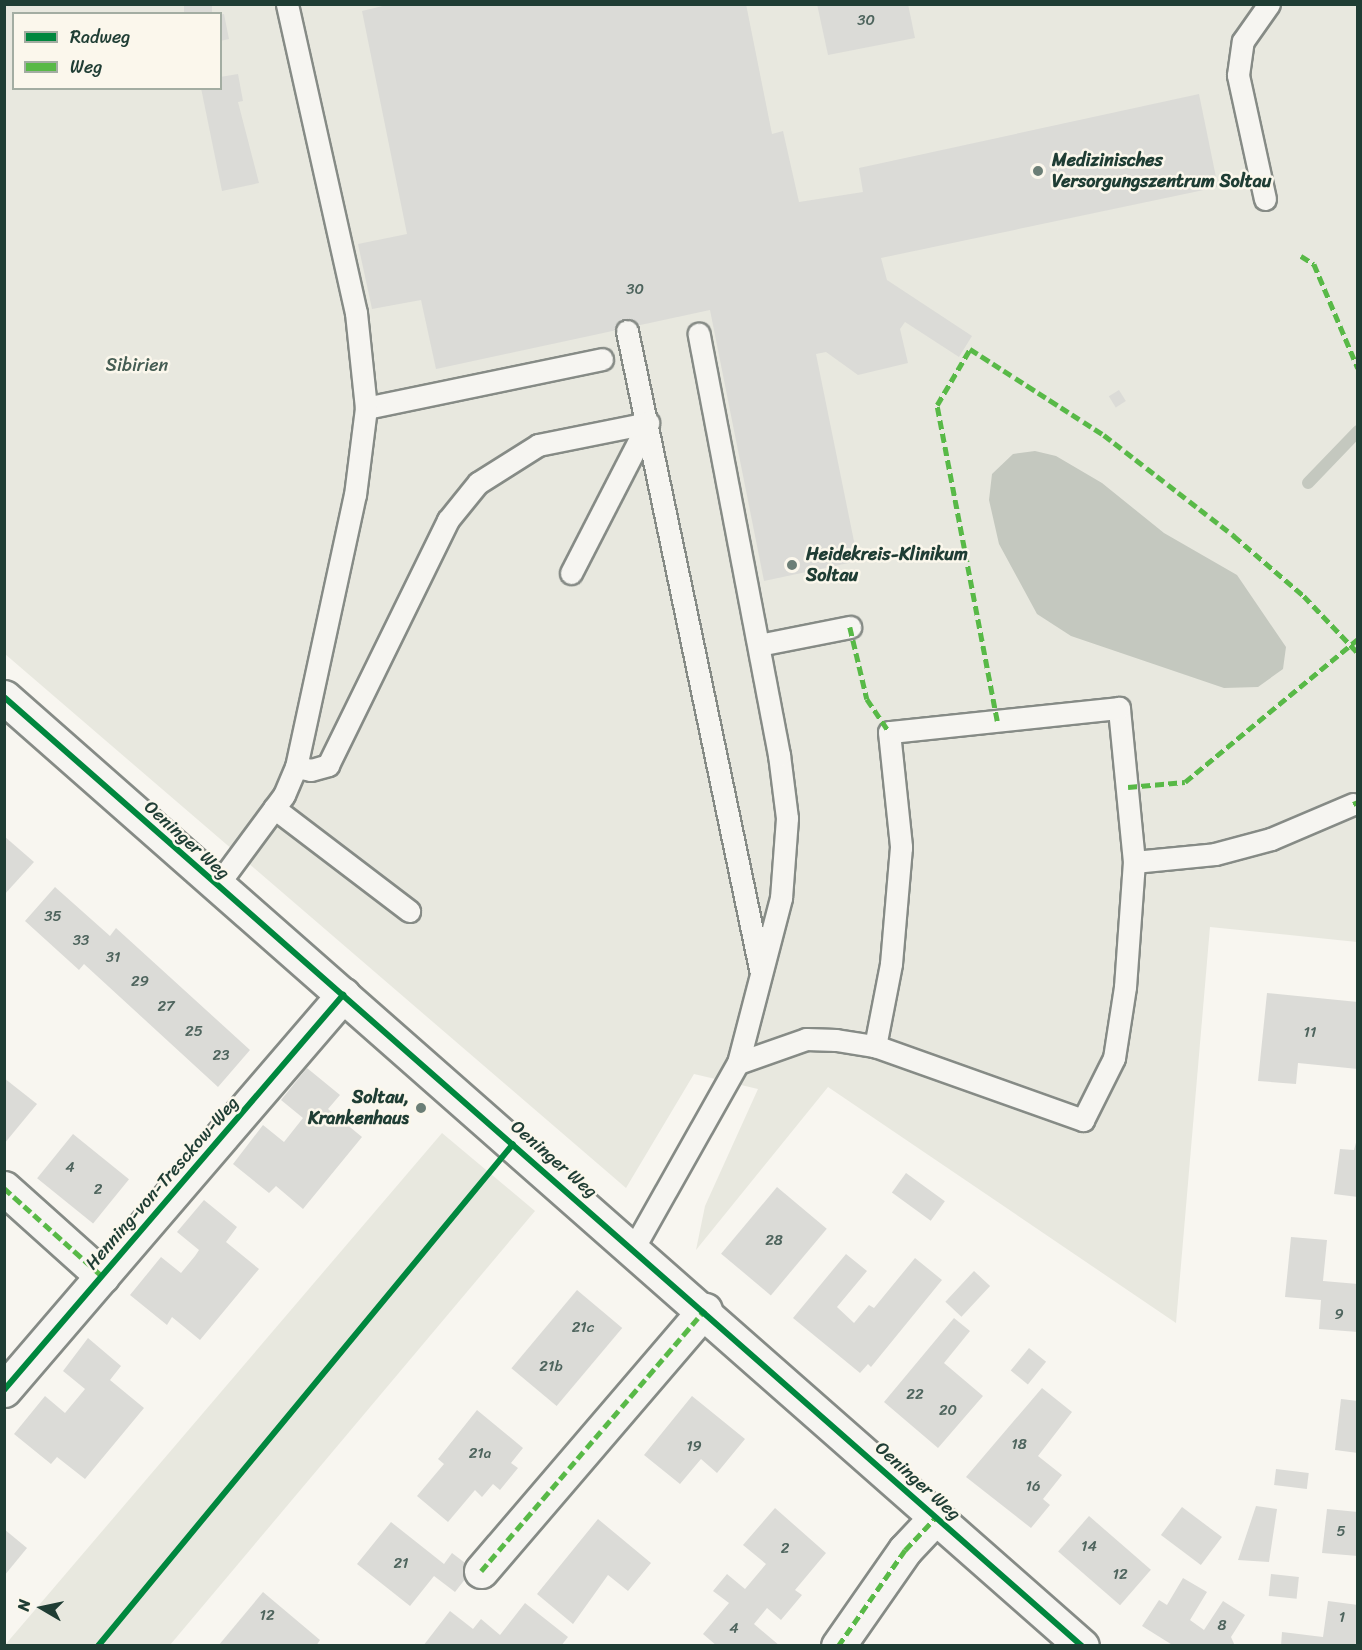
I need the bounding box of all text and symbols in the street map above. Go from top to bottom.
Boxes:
legend [12,12,222,90]
house number: 30 [857,12,875,30]
text: Radweg [70,21,130,53]
text: Weg [70,51,102,83]
place label: Medizinisches Versorgungszentrum Soltau [1052,150,1272,192]
marker: Medizinisches Versorgungszentrum Soltau [1029,162,1047,180]
house number: 30 [626,281,644,299]
park label: Sibirien [106,354,168,376]
place label: Heidekreis-Klinikum Soltau [806,544,968,586]
marker: Heidekreis-Klinikum Soltau [783,556,801,574]
street label: Oeninger Weg [140,796,234,884]
house number: 35 [44,908,62,926]
house number: 33 [73,932,89,950]
house number: 31 [106,949,120,967]
house number: 29 [131,973,149,991]
house number: 27 [157,998,175,1016]
house number: 25 [185,1023,203,1041]
house number: 11 [1304,1024,1316,1042]
house number: 23 [213,1047,229,1065]
place label: Soltau, Krankenhaus [308,1087,409,1130]
street label: Henning-von-Tresckow-Weg [81,1092,243,1274]
marker: Soltau, Krankenhaus [414,1101,428,1115]
street label: Oeninger Weg [506,1116,602,1202]
house number: 4 [65,1159,75,1177]
house number: 2 [94,1181,102,1199]
house number: 28 [765,1232,783,1250]
house number: 9 [1334,1306,1344,1324]
house number: 21c [572,1319,594,1337]
house number: 21b [539,1358,563,1376]
house number: 22 [906,1386,924,1404]
house number: 20 [939,1402,957,1420]
house number: 18 [1011,1436,1027,1454]
street label: Oeninger Weg [871,1437,965,1525]
house number: 19 [686,1438,702,1456]
house number: 21a [469,1445,491,1463]
house number: 16 [1026,1478,1040,1496]
house number: 5 [1336,1523,1346,1541]
house number: 14 [1081,1538,1097,1556]
house number: 2 [781,1540,789,1558]
house number: 21 [393,1555,409,1573]
house number: 12 [1112,1566,1128,1584]
north arrow [12,1578,72,1638]
text: N [9,1597,39,1613]
house number: 12 [259,1607,275,1625]
house number: 1 [1339,1609,1345,1627]
house number: 8 [1217,1617,1227,1635]
house number: 4 [729,1620,739,1638]

